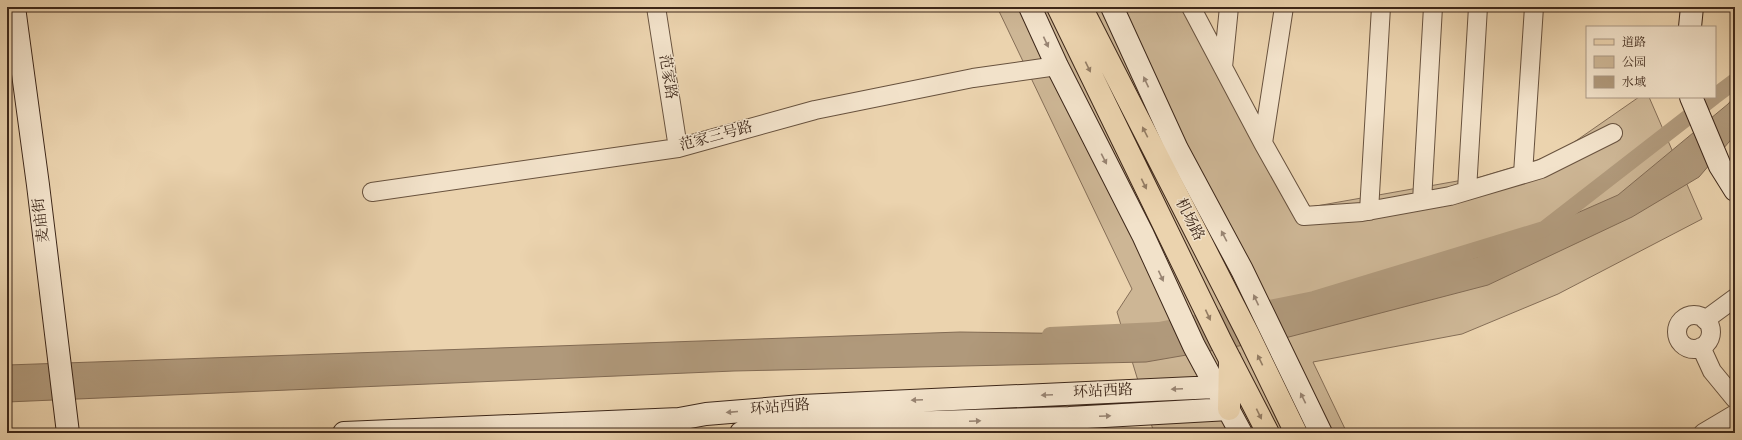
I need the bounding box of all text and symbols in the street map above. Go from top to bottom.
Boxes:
legend [1586,26,1716,98]
text: 道路 [1622,34,1646,52]
one-way arrow [1044,37,1050,49]
street label: 范家路 [653,53,681,101]
text: 公园 [1622,54,1646,72]
one-way arrow [1085,61,1091,72]
text: 水域 [1622,74,1646,92]
one-way arrow [1143,76,1149,88]
street label: 范家三号路 [677,117,755,157]
one-way arrow [1142,126,1148,138]
one-way arrow [1101,153,1107,165]
one-way arrow [1141,178,1147,190]
street label: 机场路 [1169,195,1209,245]
street label: 麦庙街 [29,196,55,244]
one-way arrow [1220,230,1227,241]
one-way arrow [1158,270,1164,281]
one-way arrow [1253,295,1259,306]
one-way arrow [1205,309,1211,321]
one-way arrow [1257,354,1263,366]
street label: 环站西路 [1072,380,1134,404]
one-way arrow [1170,386,1183,392]
one-way arrow [1041,391,1053,398]
one-way arrow [1300,392,1306,404]
street label: 环站西路 [749,395,811,421]
one-way arrow [911,397,923,404]
one-way arrow [1255,408,1262,419]
one-way arrow [726,409,738,415]
one-way arrow [1099,412,1111,419]
one-way arrow [969,417,981,424]

